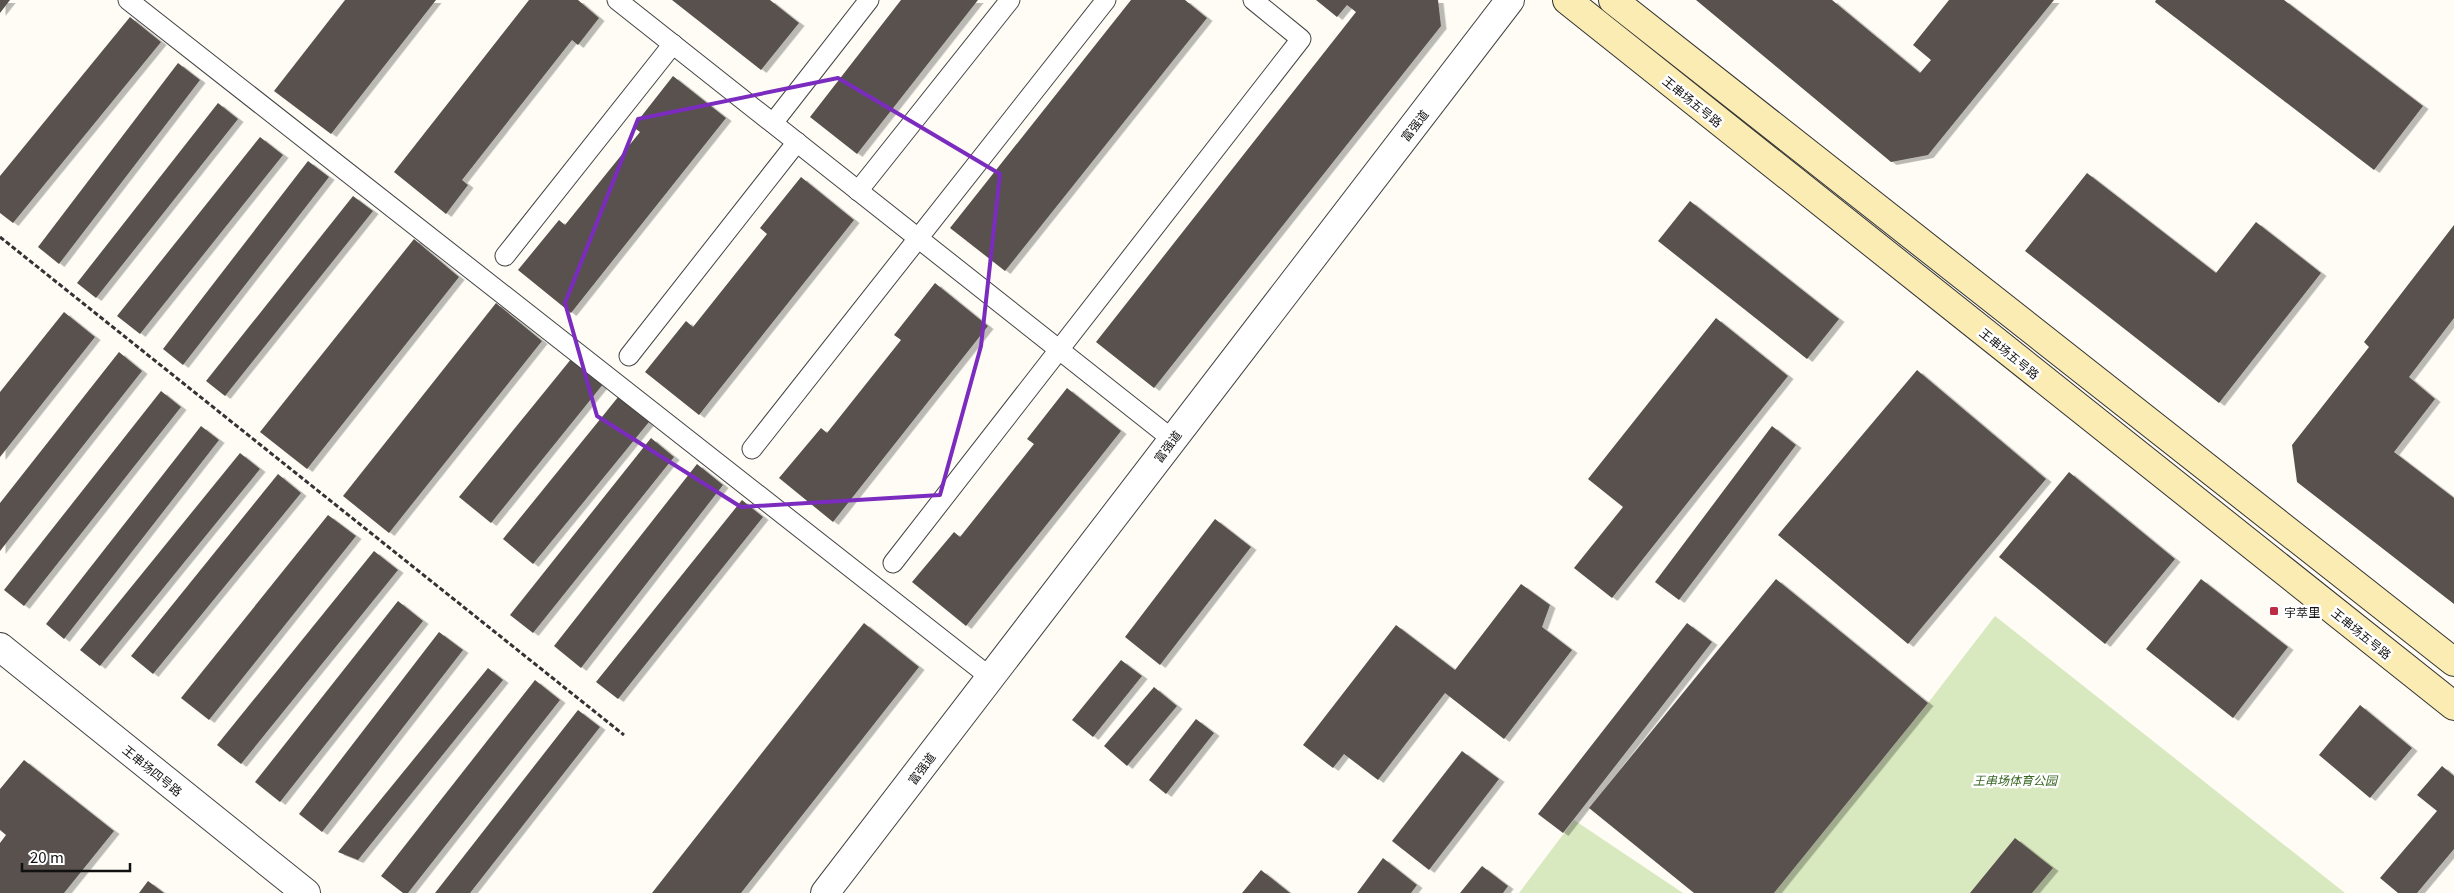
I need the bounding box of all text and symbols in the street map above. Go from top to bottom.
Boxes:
street label: 王串场五号路 [1660,72,1726,130]
street label: 富强道 [1396,106,1432,144]
street label: 王串场五号路 [1977,324,2043,382]
street label: 富强道 [1149,427,1185,465]
place label: 宇萃里 [2284,603,2320,620]
street label: 王串场五号路 [2329,604,2395,662]
marker: 宇萃里 [2268,605,2280,617]
street label: 王串场四号路 [120,741,186,799]
street label: 富强道 [903,749,939,787]
park label: 王串场体育公园 [1973,771,2059,788]
scale bar [22,840,130,872]
text: 20 m [30,846,64,867]

